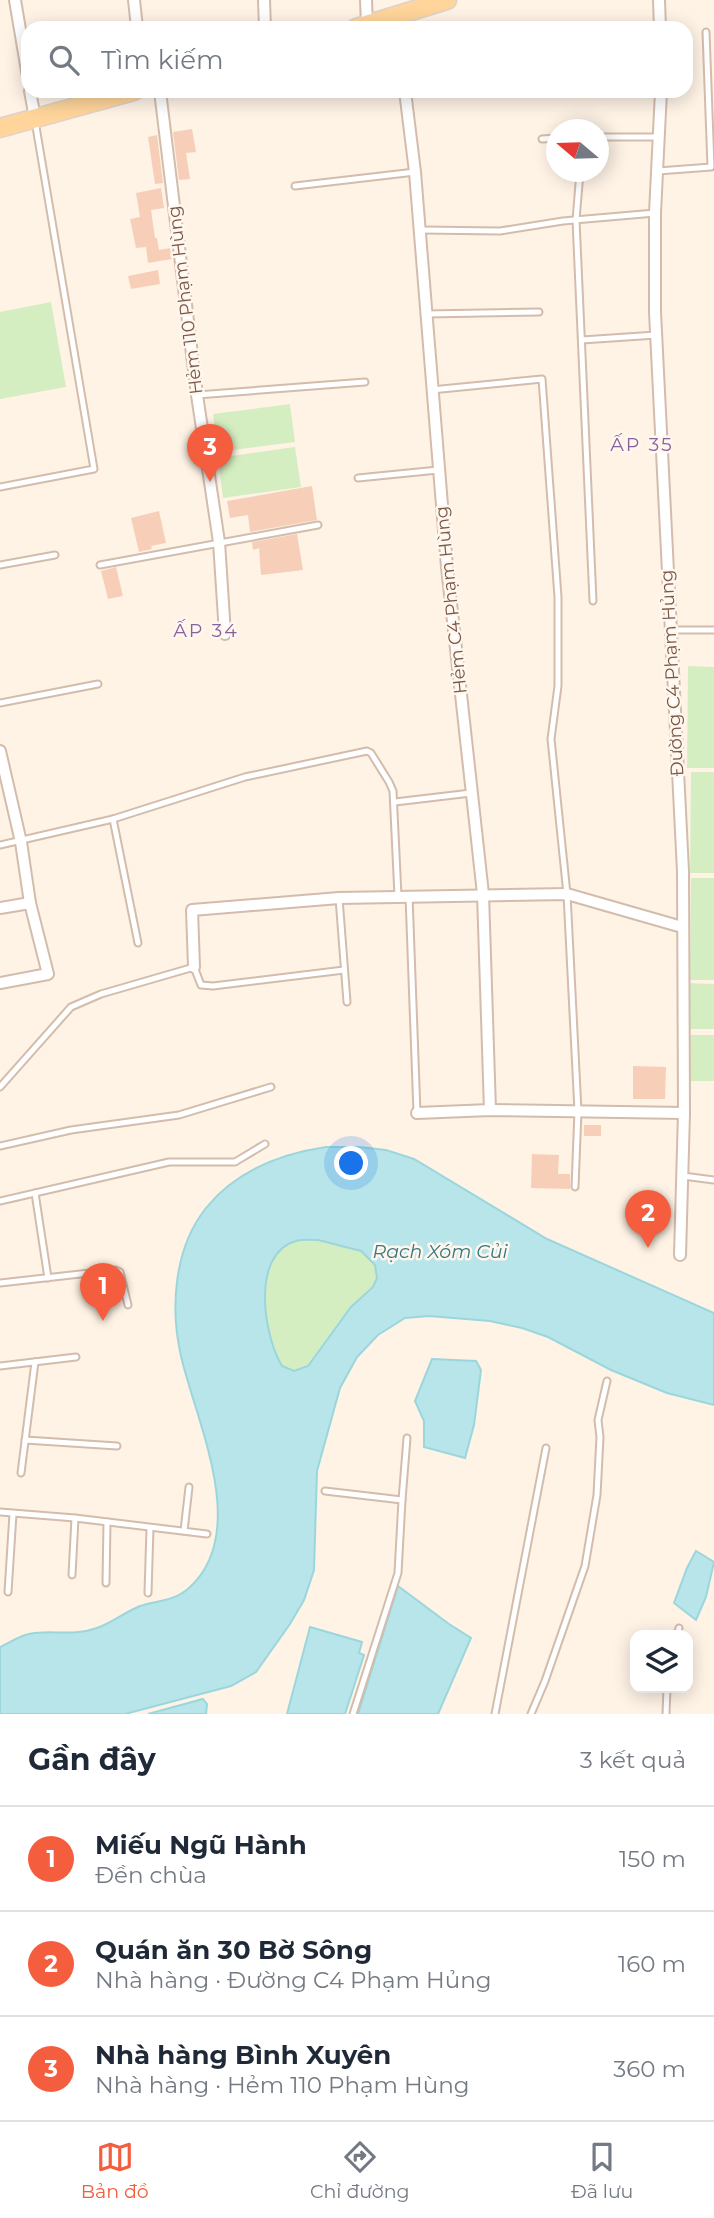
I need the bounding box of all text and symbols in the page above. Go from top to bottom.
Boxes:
search box [21,21,693,98]
icon: search [45,41,83,79]
text: Tìm kiếm [101,44,224,76]
north arrow [546,119,609,182]
street label: Hẻm 110 Phạm Hùng [163,205,207,395]
pin: 3 [187,424,233,482]
district label: ẤP 35 [610,433,674,456]
street label: Hẻm C4 Phạm Hùng [430,505,472,695]
street label: Đường C4 Phạm Hủng [656,569,688,777]
district label: ẤP 34 [173,619,239,642]
your location [334,1146,368,1180]
pin: 2 [625,1190,671,1248]
water label: Rạch Xóm Củi [372,1240,508,1263]
pin: 1 [80,1263,126,1321]
map controls [630,1630,693,1693]
button: layers [630,1630,693,1693]
text: Gần đây [28,1741,156,1778]
text: 3 kết quả [580,1746,686,1774]
text: Miếu Ngũ Hành [95,1829,307,1861]
text: 1 [46,1845,56,1873]
text: 150 m [619,1845,686,1873]
text: Đền chùa [95,1861,207,1889]
text: Quán ăn 30 Bờ Sông [95,1934,372,1966]
text: 2 [44,1950,58,1978]
text: 160 m [618,1950,686,1978]
text: Nhà hàng · Đường C4 Phạm Hủng [95,1966,491,1994]
text: Nhà hàng Bình Xuyên [95,2039,391,2071]
text: 3 [44,2055,58,2083]
text: 360 m [613,2055,686,2083]
text: Nhà hàng · Hẻm 110 Phạm Hùng [95,2071,470,2099]
tab: Bản đồ [81,2138,149,2203]
tab: Chỉ đường [310,2138,410,2203]
tab: Đã lưu [571,2138,633,2203]

